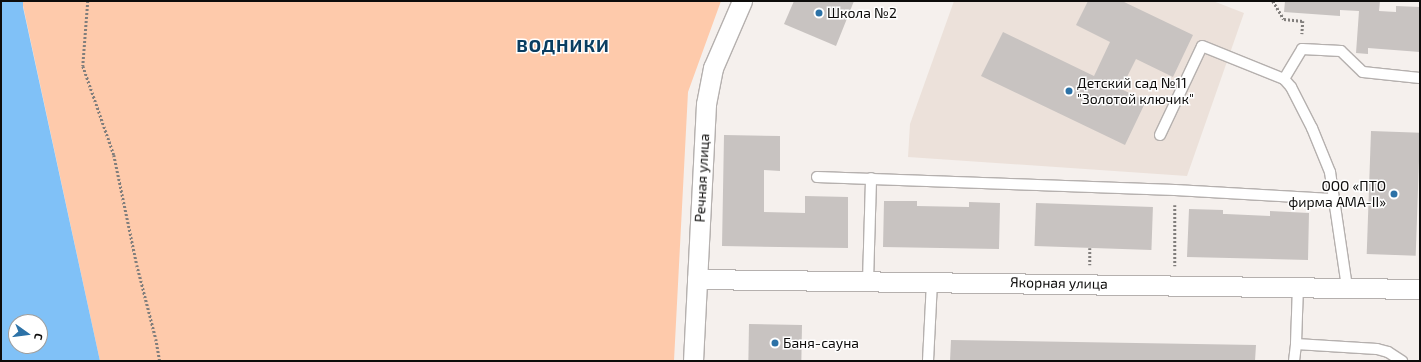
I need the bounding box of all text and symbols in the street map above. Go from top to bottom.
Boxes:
place label: Школа №2 [827,5,897,21]
marker: Школа №2 [814,8,824,18]
district label: ВОДНИКИ [516,34,610,56]
place label: Детский сад №11 "Золотой ключик" [1077,75,1194,108]
marker: Детский сад №11 "Золотой ключик" [1064,86,1074,96]
street label: Речная улица [691,133,713,223]
place label: ООО «ПТО фирма АМА-II» [1288,178,1386,210]
marker: ООО «ПТО фирма АМА-II» [1389,189,1399,199]
street label: Якорная улица [1010,274,1108,292]
north arrow [8,314,48,354]
text: С [32,332,46,341]
place label: Баня-сауна [783,335,859,351]
marker: Баня-сауна [770,338,780,348]

